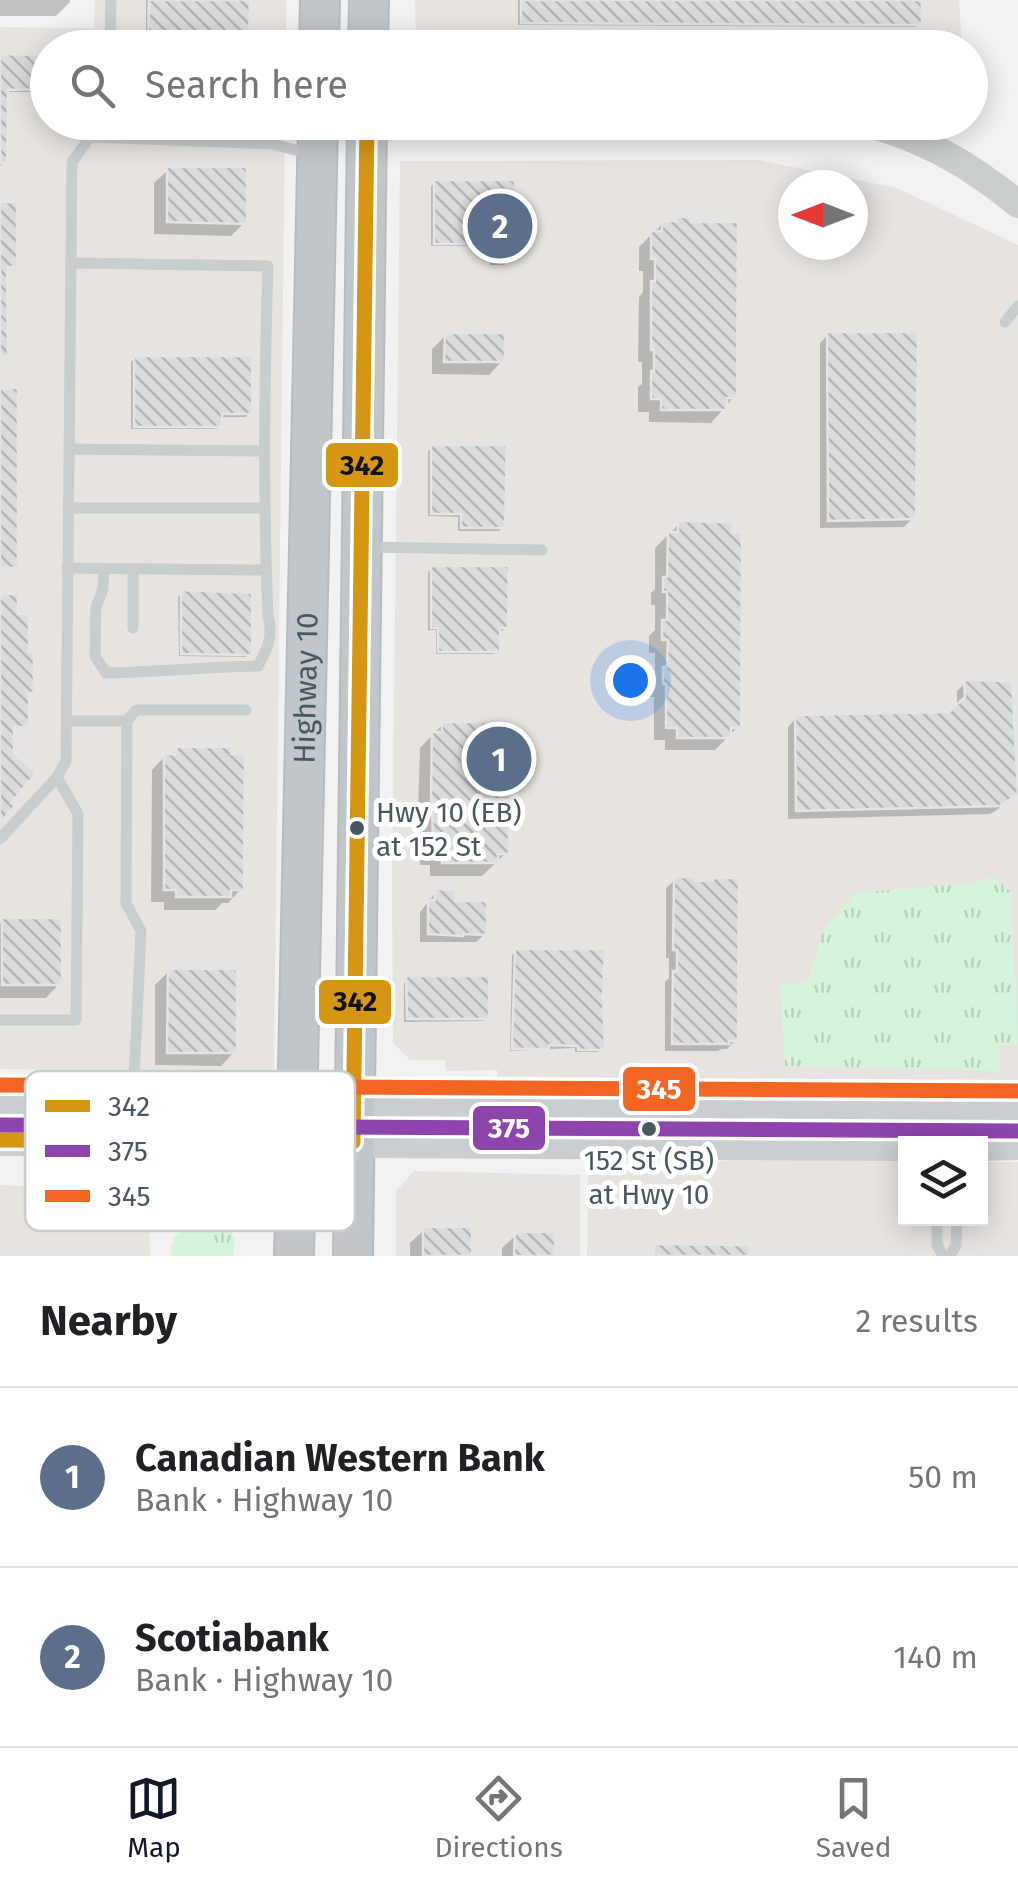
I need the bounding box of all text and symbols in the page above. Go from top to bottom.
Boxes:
search box [30,30,988,140]
icon: search [65,58,120,113]
text: Search here [145,62,348,108]
north arrow [778,170,868,260]
pin: 2 [468,188,532,264]
line badge: 342 [324,441,400,489]
text: 342 [339,449,384,482]
street label: Highway 10 [286,612,326,764]
your location [605,655,656,706]
pin: 1 [466,722,532,796]
place label: Hwy 10 (EB) at 152 St [376,796,522,863]
marker: Hwy 10 (EB) at 152 St [347,818,367,838]
line badge: 342 [317,978,393,1026]
text: 342 [332,985,377,1018]
line badge: 345 [621,1065,697,1113]
legend [25,1071,355,1231]
text: 345 [635,1073,682,1106]
text: 342 [108,1090,150,1123]
line badge: 375 [471,1104,547,1152]
text: 375 [487,1112,530,1145]
marker: 152 St (SB) at Hwy 10 [639,1119,659,1139]
text: 375 [108,1135,148,1168]
map controls [898,1136,988,1226]
button: layers [898,1136,988,1226]
place label: 152 St (SB) at Hwy 10 [584,1144,714,1211]
text: 345 [108,1180,150,1213]
text: Nearby [40,1296,177,1346]
text: 2 results [855,1302,978,1340]
text: Canadian Western Bank [135,1435,545,1481]
text: 1 [65,1458,80,1496]
text: 50 m [908,1458,978,1496]
text: Bank · Highway 10 [135,1481,393,1519]
text: Scotiabank [135,1615,329,1661]
text: 2 [64,1638,81,1676]
text: 140 m [893,1638,978,1676]
text: Bank · Highway 10 [135,1661,393,1699]
tab: Map [126,1771,181,1864]
tab: Directions [434,1771,563,1864]
tab: Saved [816,1771,892,1864]

